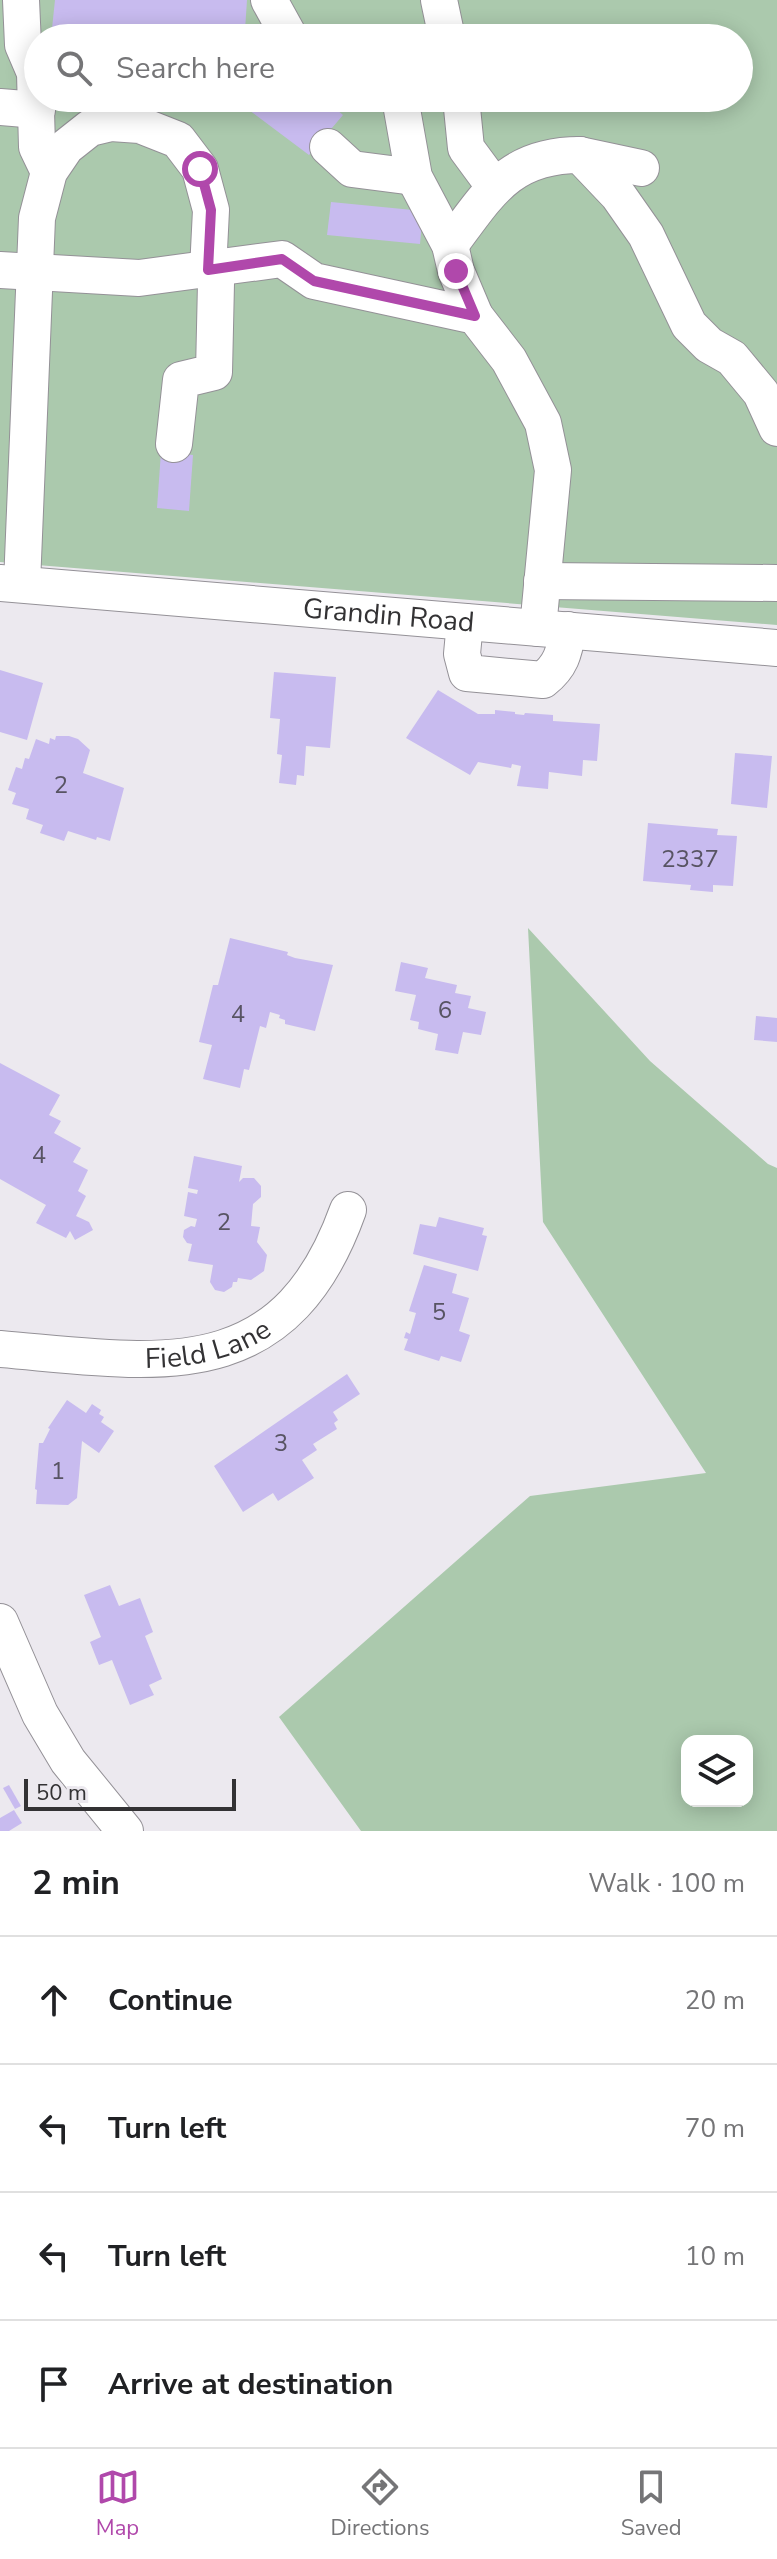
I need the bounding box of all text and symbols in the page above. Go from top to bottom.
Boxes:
search box [24,24,753,112]
icon: search [52,46,96,90]
text: Search here [116,48,275,89]
route start [182,151,218,187]
route end [438,253,474,289]
street label: Grandin Road [301,589,476,642]
house number: 2 [54,769,68,801]
house number: 2337 [661,843,719,875]
house number: 6 [438,994,452,1026]
house number: 4 [231,998,245,1030]
house number: 4 [32,1139,46,1171]
house number: 2 [217,1206,231,1238]
house number: 5 [432,1296,446,1328]
street label: Field Lane [144,1310,278,1378]
house number: 3 [274,1427,288,1459]
house number: 1 [51,1455,65,1487]
map controls [681,1735,753,1807]
button: layers [681,1735,753,1807]
scale bar [24,1775,236,1811]
text: 50 m [36,1778,87,1808]
text: 2 min [32,1860,120,1906]
text: Walk · 100 m [588,1866,745,1901]
icon: ahead [32,1978,76,2022]
text: Continue [108,1980,233,2021]
text: 20 m [685,1983,745,2018]
icon: left [32,2106,76,2150]
text: Turn left [108,2108,226,2149]
text: 70 m [685,2111,745,2146]
icon: left [32,2234,76,2278]
text: Turn left [108,2236,226,2277]
text: 10 m [685,2239,745,2274]
icon: arrive [32,2362,76,2406]
text: Arrive at destination [108,2364,393,2405]
tab: Map [96,2465,140,2543]
tab: Directions [331,2465,430,2543]
tab: Saved [621,2465,681,2543]

